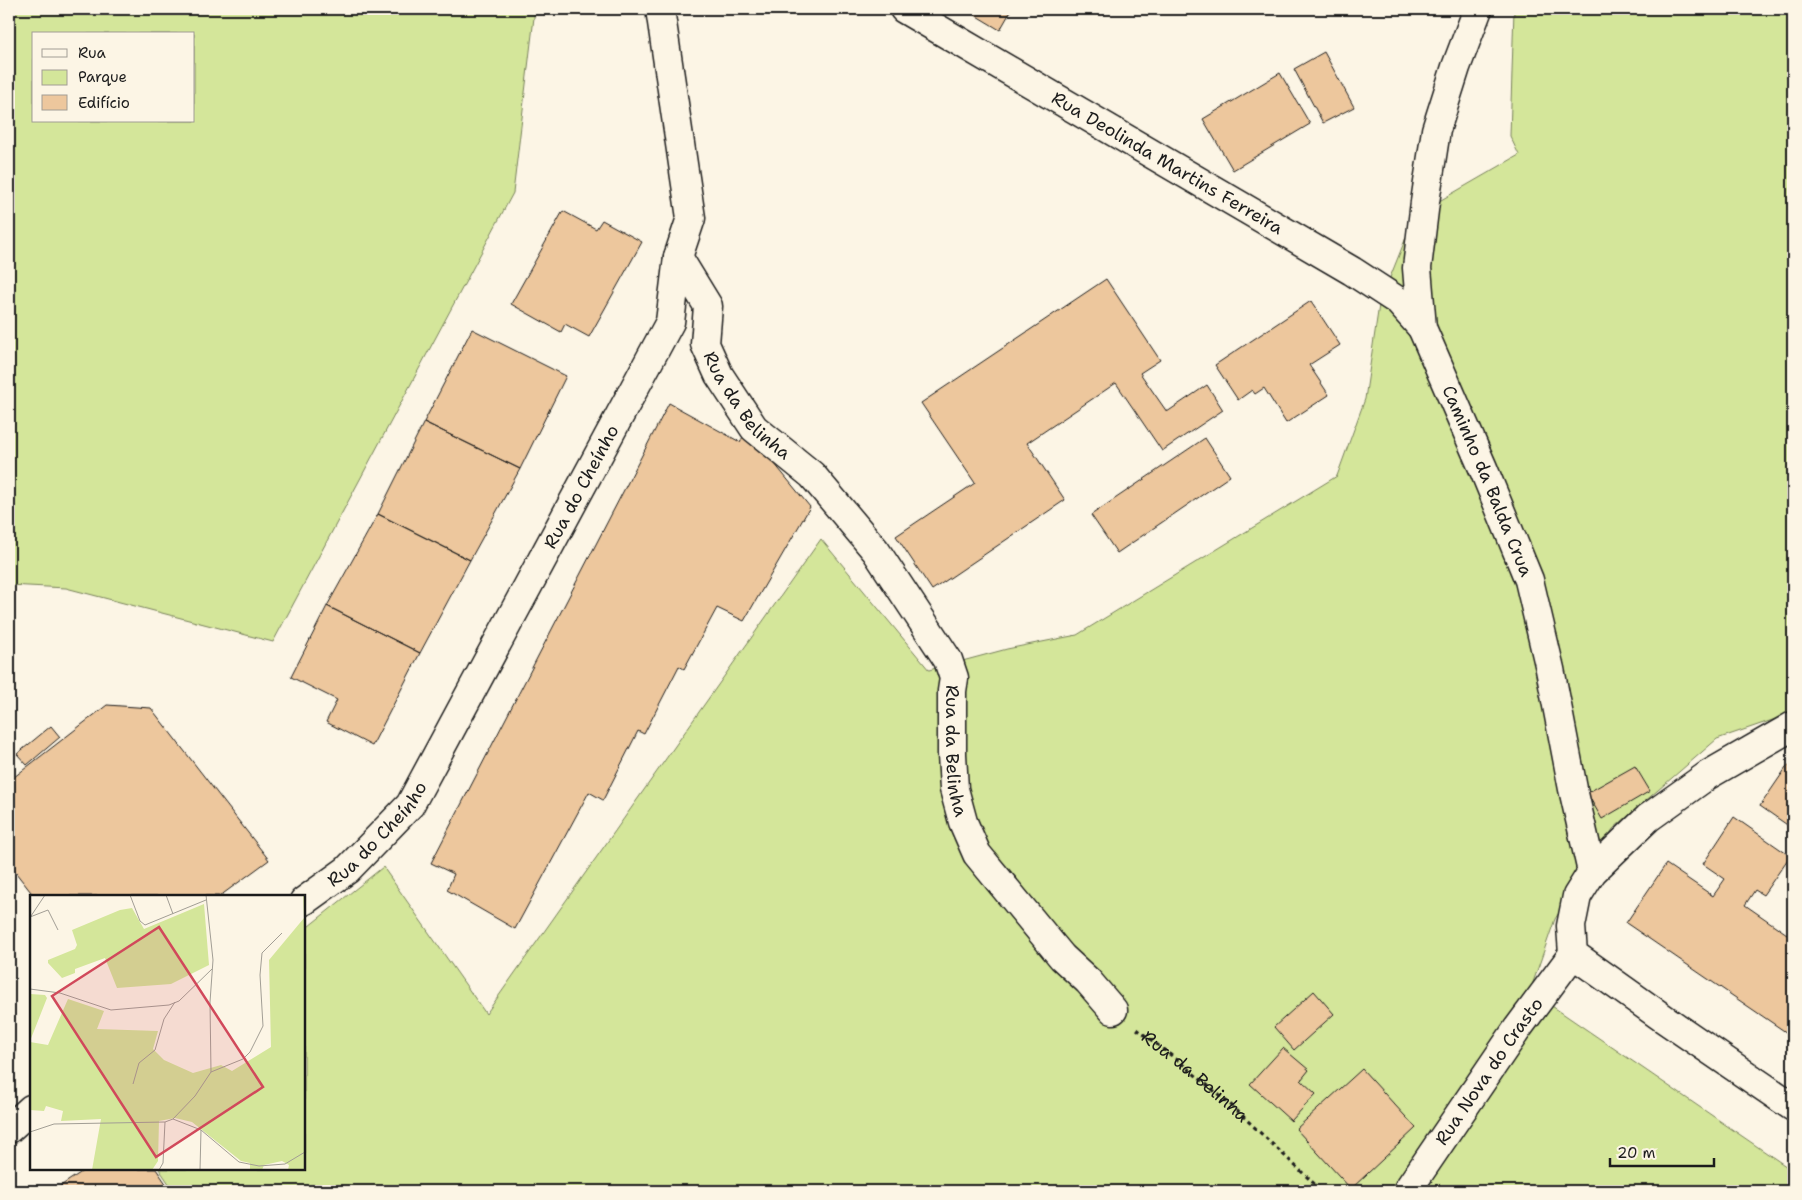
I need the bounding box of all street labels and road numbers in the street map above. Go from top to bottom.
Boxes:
street label: Rua Deolinda Martins Ferreira [1047,86,1287,240]
street label: Rua da Belinha [698,348,796,465]
street label: Caminho da Balda Crua [1436,382,1538,580]
street label: Rua do Cheínho [538,421,624,553]
street label: Rua da Belinha [940,685,973,819]
street label: Rua do Cheínho [322,777,432,892]
street label: Rua Nova do Crasto [1430,993,1548,1150]
street label: Rua da Belinha [1137,1025,1254,1128]

